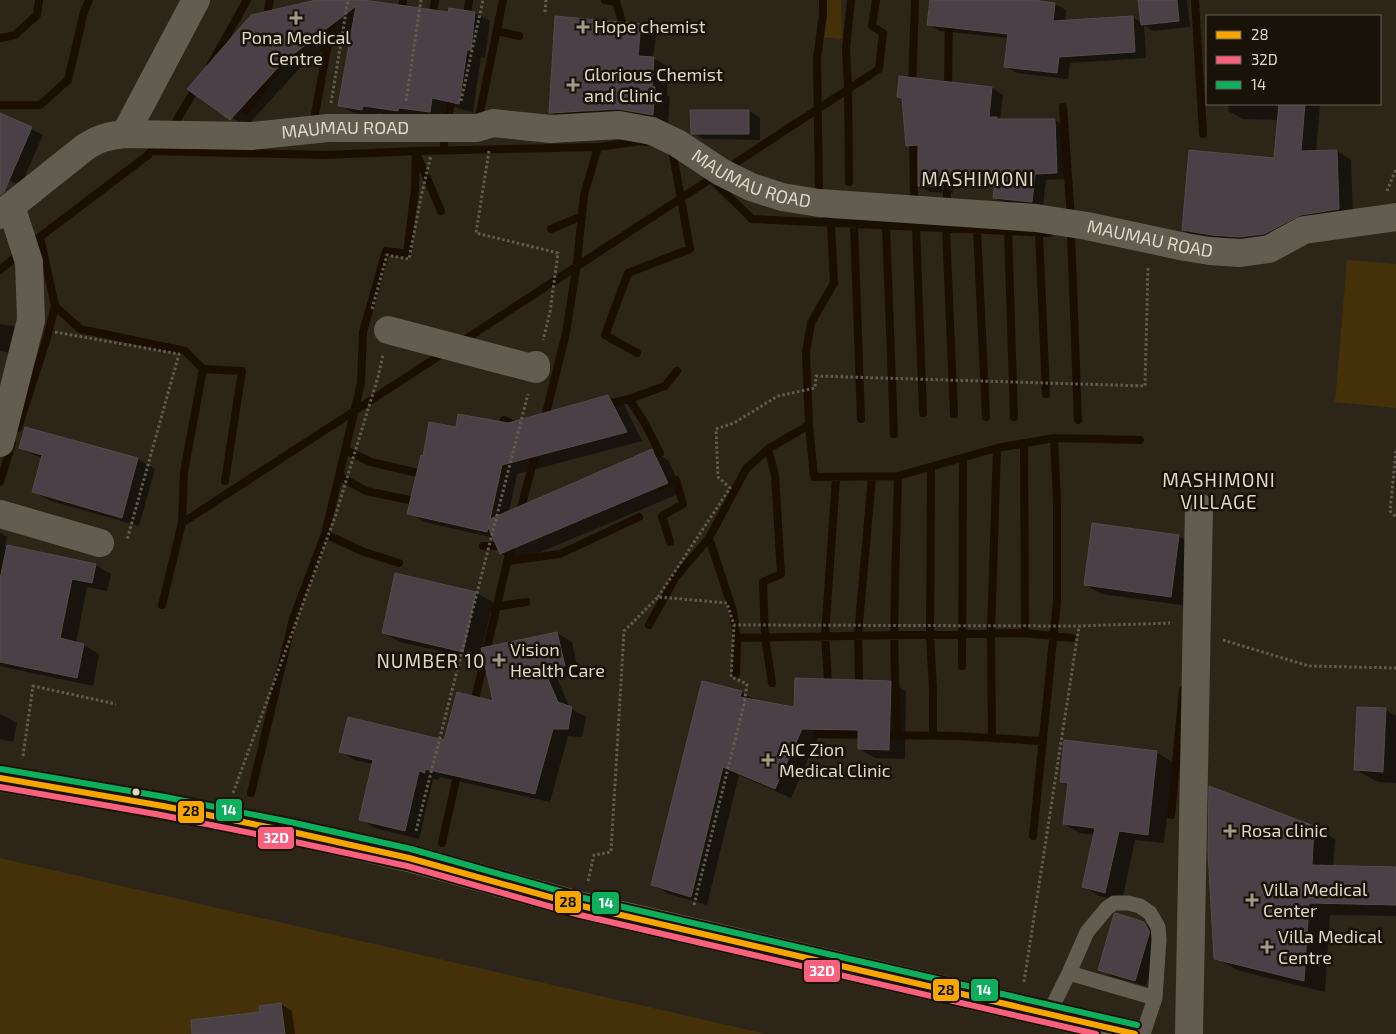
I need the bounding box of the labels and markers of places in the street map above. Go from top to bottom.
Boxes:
marker: Pona Medical Centre [289,11,303,25]
place label: Hope chemist [594,15,706,37]
marker: Hope chemist [576,20,590,34]
place label: Pona Medical Centre [241,26,351,69]
place label: Glorious Chemist and Clinic [584,63,723,106]
marker: Glorious Chemist and Clinic [566,78,580,92]
place label: Vision Health Care [510,638,605,681]
marker: Vision Health Care [492,653,506,667]
place label: AIC Zion Medical Clinic [779,738,891,781]
marker: AIC Zion Medical Clinic [761,753,775,767]
unlabelled marker [131,787,141,797]
place label: Rosa clinic [1241,819,1328,841]
marker: Rosa clinic [1223,824,1237,838]
place label: Villa Medical Center [1263,878,1368,921]
marker: Villa Medical Center [1245,893,1259,907]
place label: Villa Medical Centre [1278,925,1383,968]
marker: Villa Medical Centre [1260,940,1274,954]

